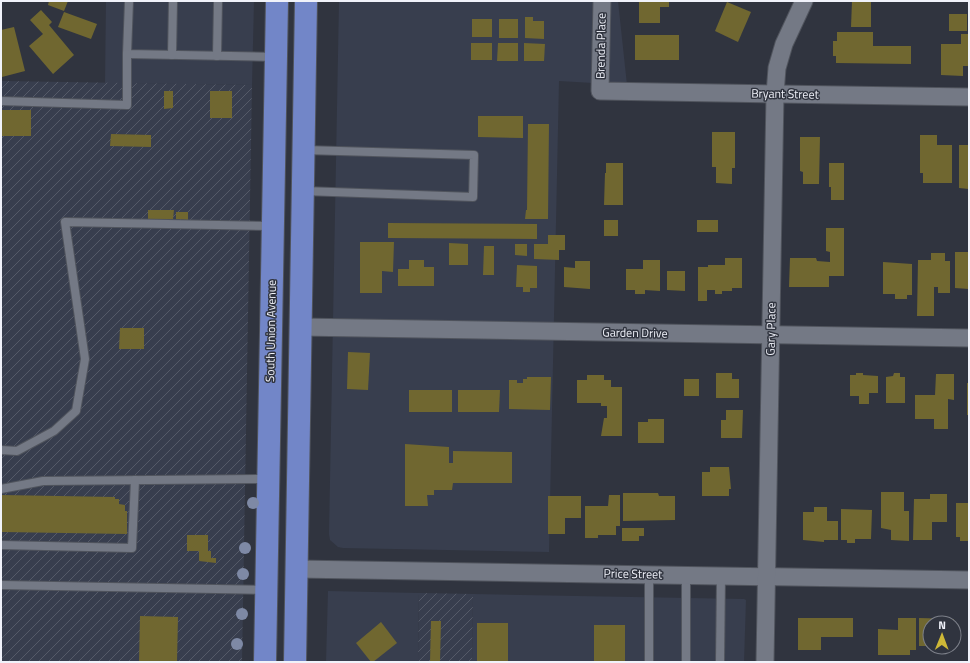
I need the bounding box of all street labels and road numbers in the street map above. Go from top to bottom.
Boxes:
street label: Brenda Place [590,13,611,79]
street label: Bryant Street [751,83,820,104]
street label: South Union Avenue [260,280,281,382]
street label: Gary Place [761,302,780,356]
street label: Garden Drive [602,322,668,343]
street label: Price Street [603,563,663,584]

